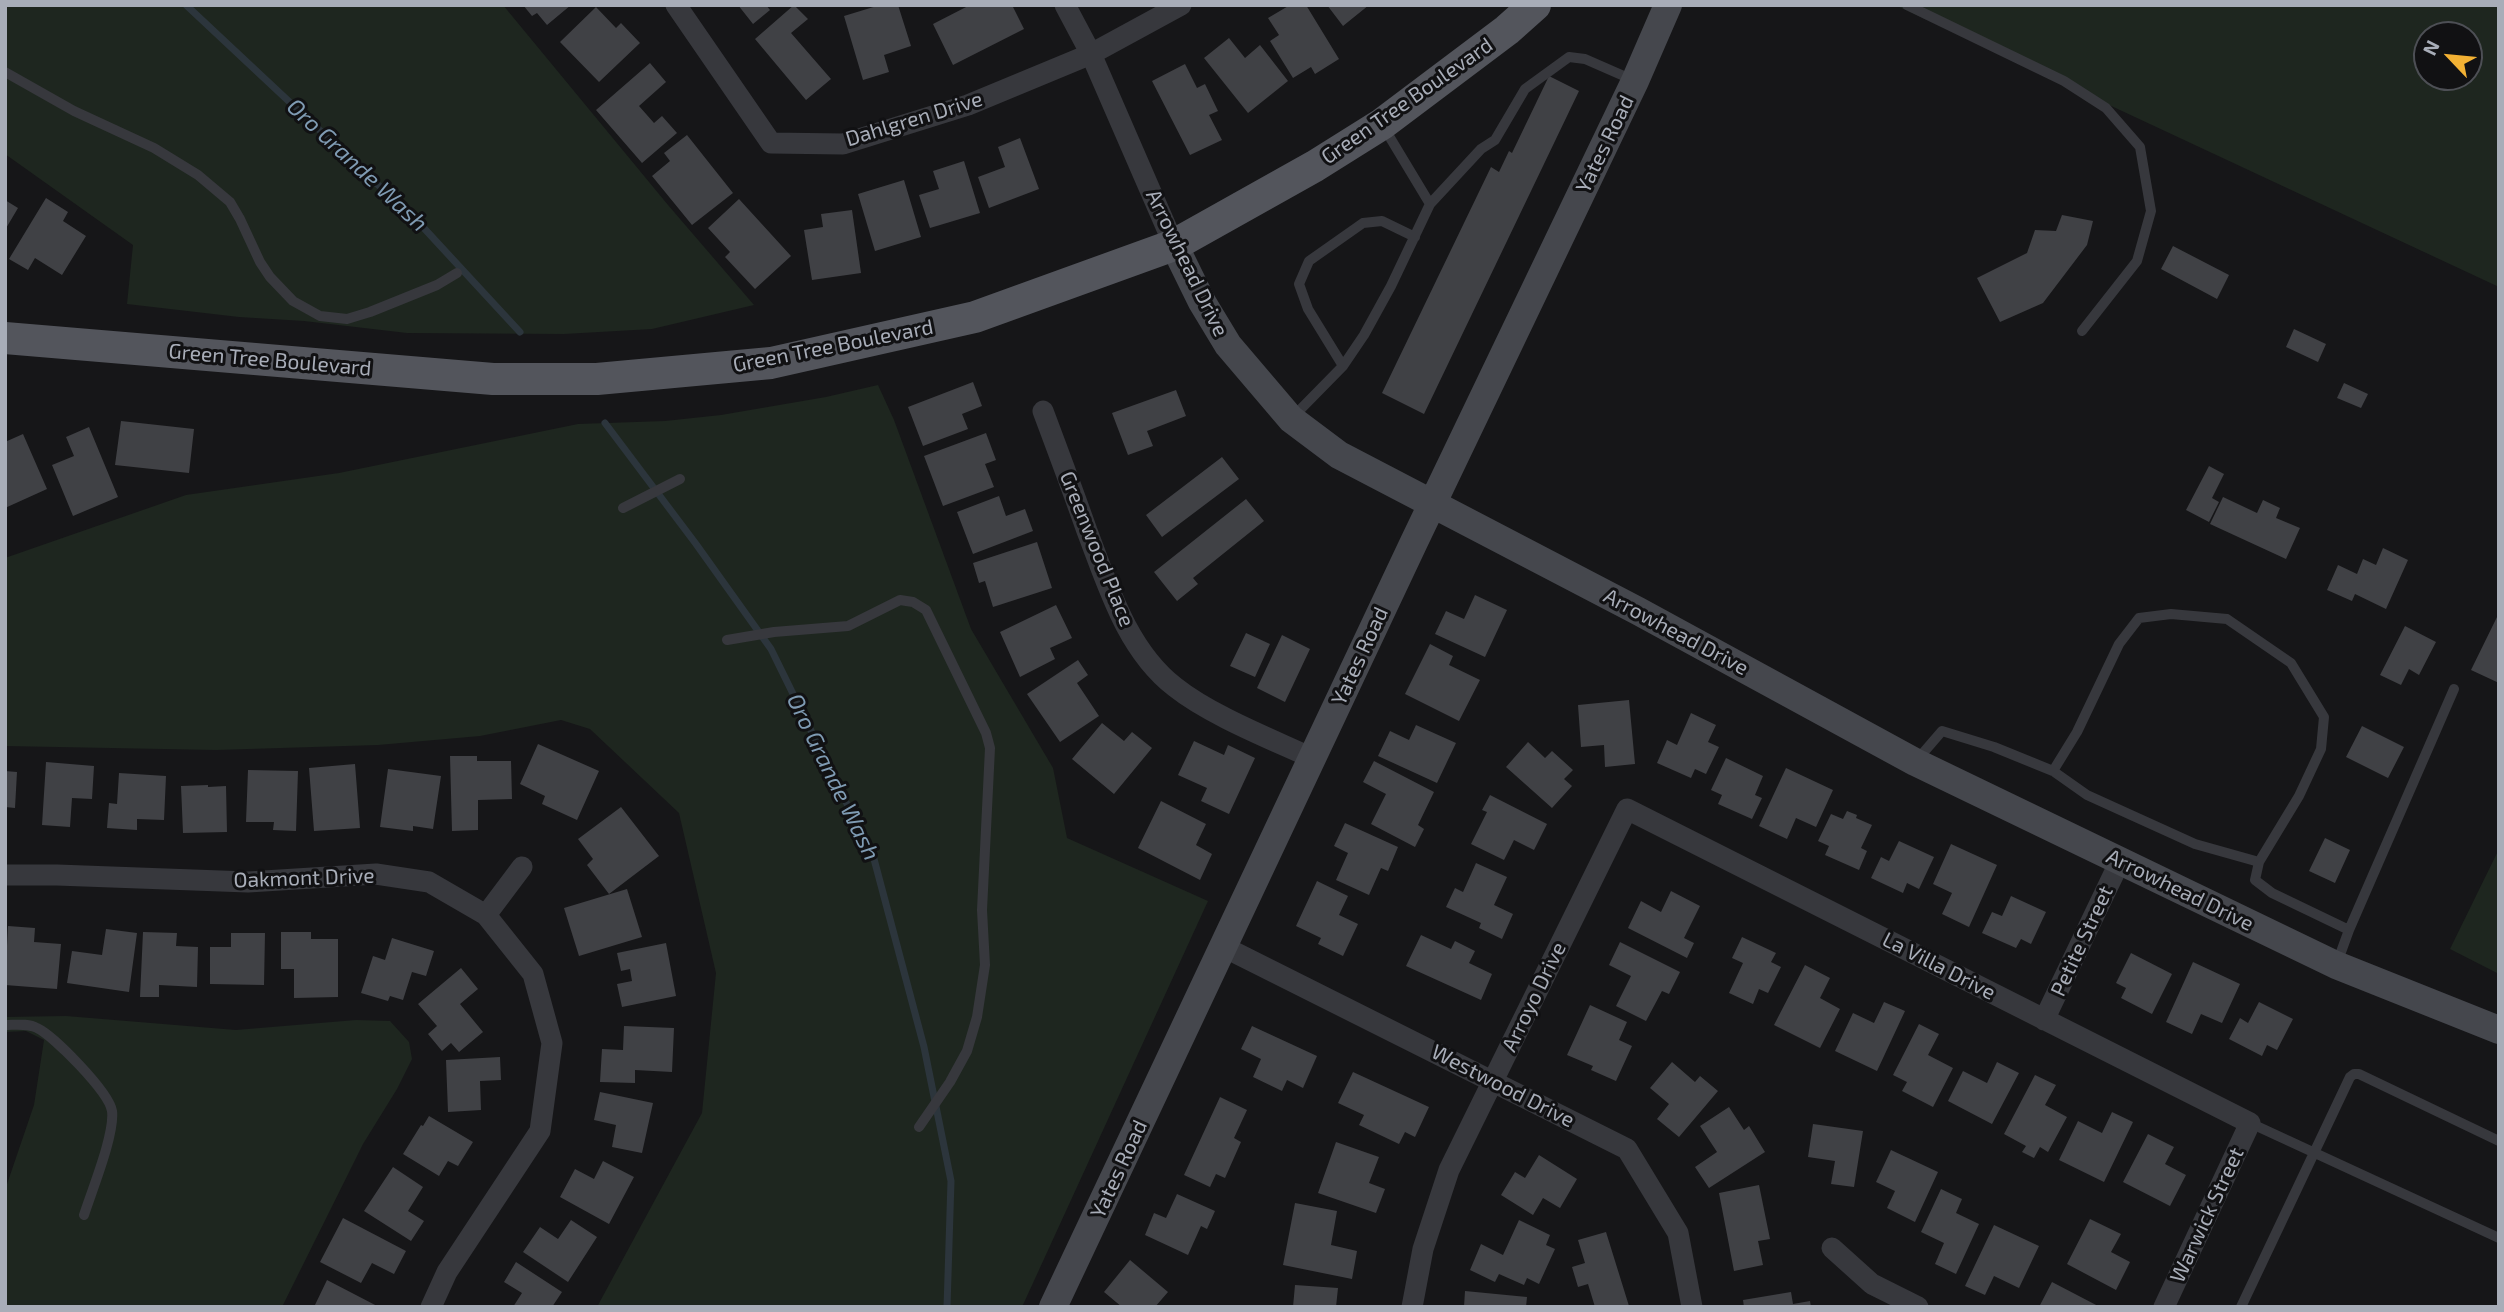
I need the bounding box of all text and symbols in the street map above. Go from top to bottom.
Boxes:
north arrow [2413,21,2483,91]
street label: Green Tree Boulevard [1316,32,1498,170]
text: N [2417,36,2444,59]
street label: Dahlgren Drive [843,86,985,152]
street label: Yates Road [1571,91,1639,197]
water label: Oro Grande Wash [281,93,433,237]
street label: Arrowhead Drive [1141,185,1233,341]
street label: Green Tree Boulevard [731,314,935,378]
street label: Green Tree Boulevard [168,339,372,381]
street label: Greenwood Place [1054,468,1140,630]
street label: Arrowhead Drive [1599,583,1753,681]
street label: Yates Road [1326,603,1394,709]
water label: Oro Grande Wash [781,689,885,865]
street label: Arrowhead Drive [2102,844,2258,936]
street label: Oakmont Drive [233,863,375,893]
street label: Petite Street [2045,882,2119,1000]
street label: La Villa Drive [1878,927,2000,1005]
street label: Arroyo Drive [1497,938,1571,1056]
street label: Westwood Drive [1427,1039,1579,1133]
street label: Yates Road [1085,1116,1153,1222]
street label: Warwick Street [2165,1143,2249,1287]

